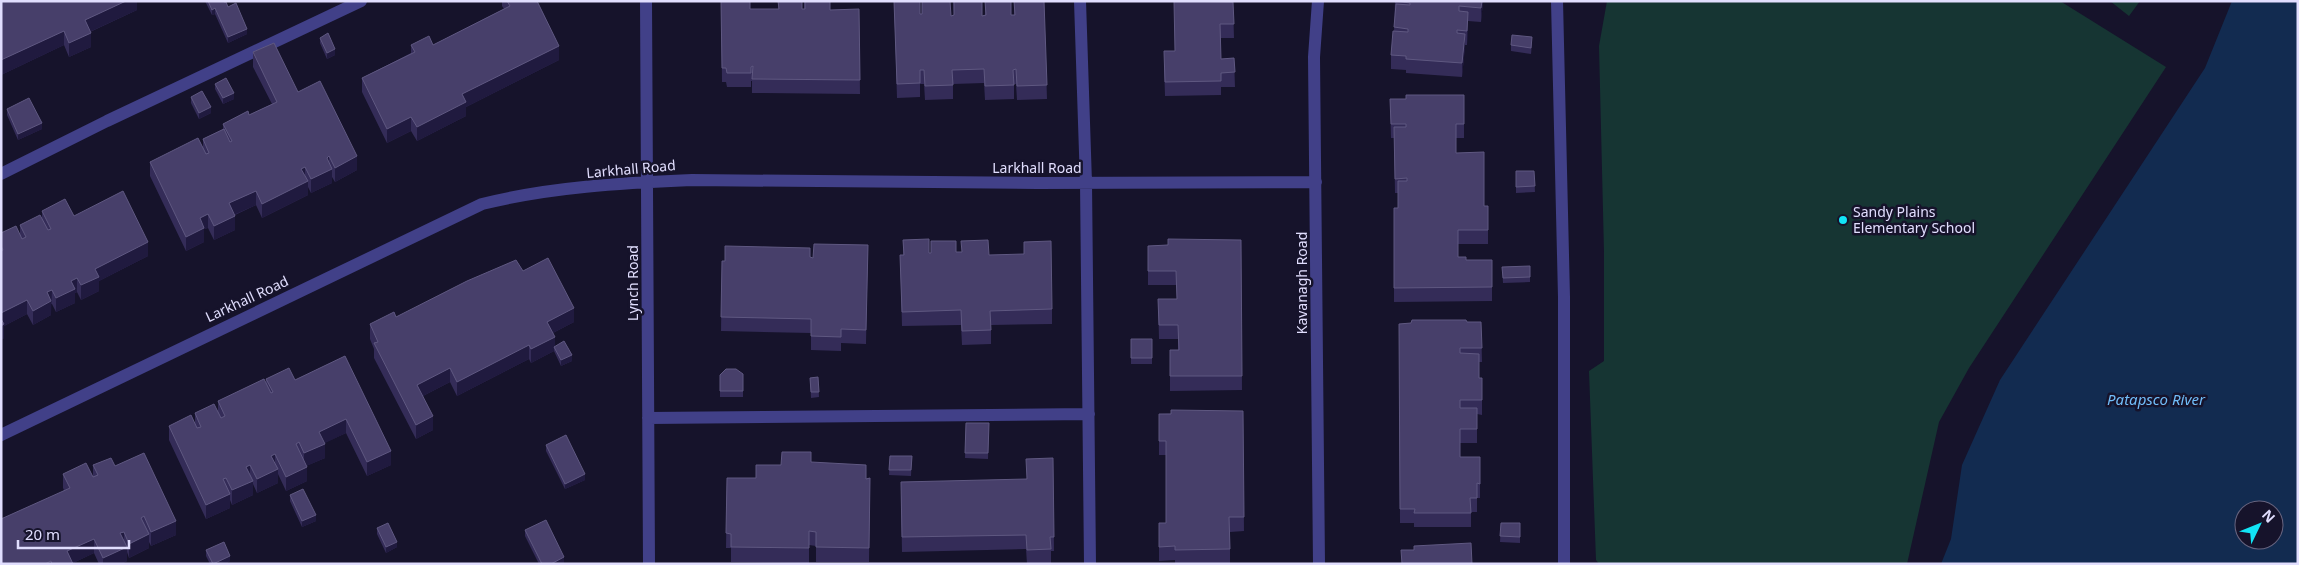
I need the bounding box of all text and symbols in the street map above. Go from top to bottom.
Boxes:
street label: Larkhall Road [586,155,676,182]
street label: Larkhall Road [992,158,1082,177]
place label: Sandy Plains Elementary School [1853,202,1975,237]
marker: Sandy Plains Elementary School [1837,214,1849,226]
street label: Kavanagh Road [1292,232,1311,334]
street label: Lynch Road [623,245,642,321]
street label: Larkhall Road [202,271,291,326]
water label: Patapsco River [2107,389,2206,409]
north arrow [2234,500,2284,550]
text: N [2258,505,2280,526]
scale bar [18,518,129,550]
text: 20 m [25,524,60,544]

